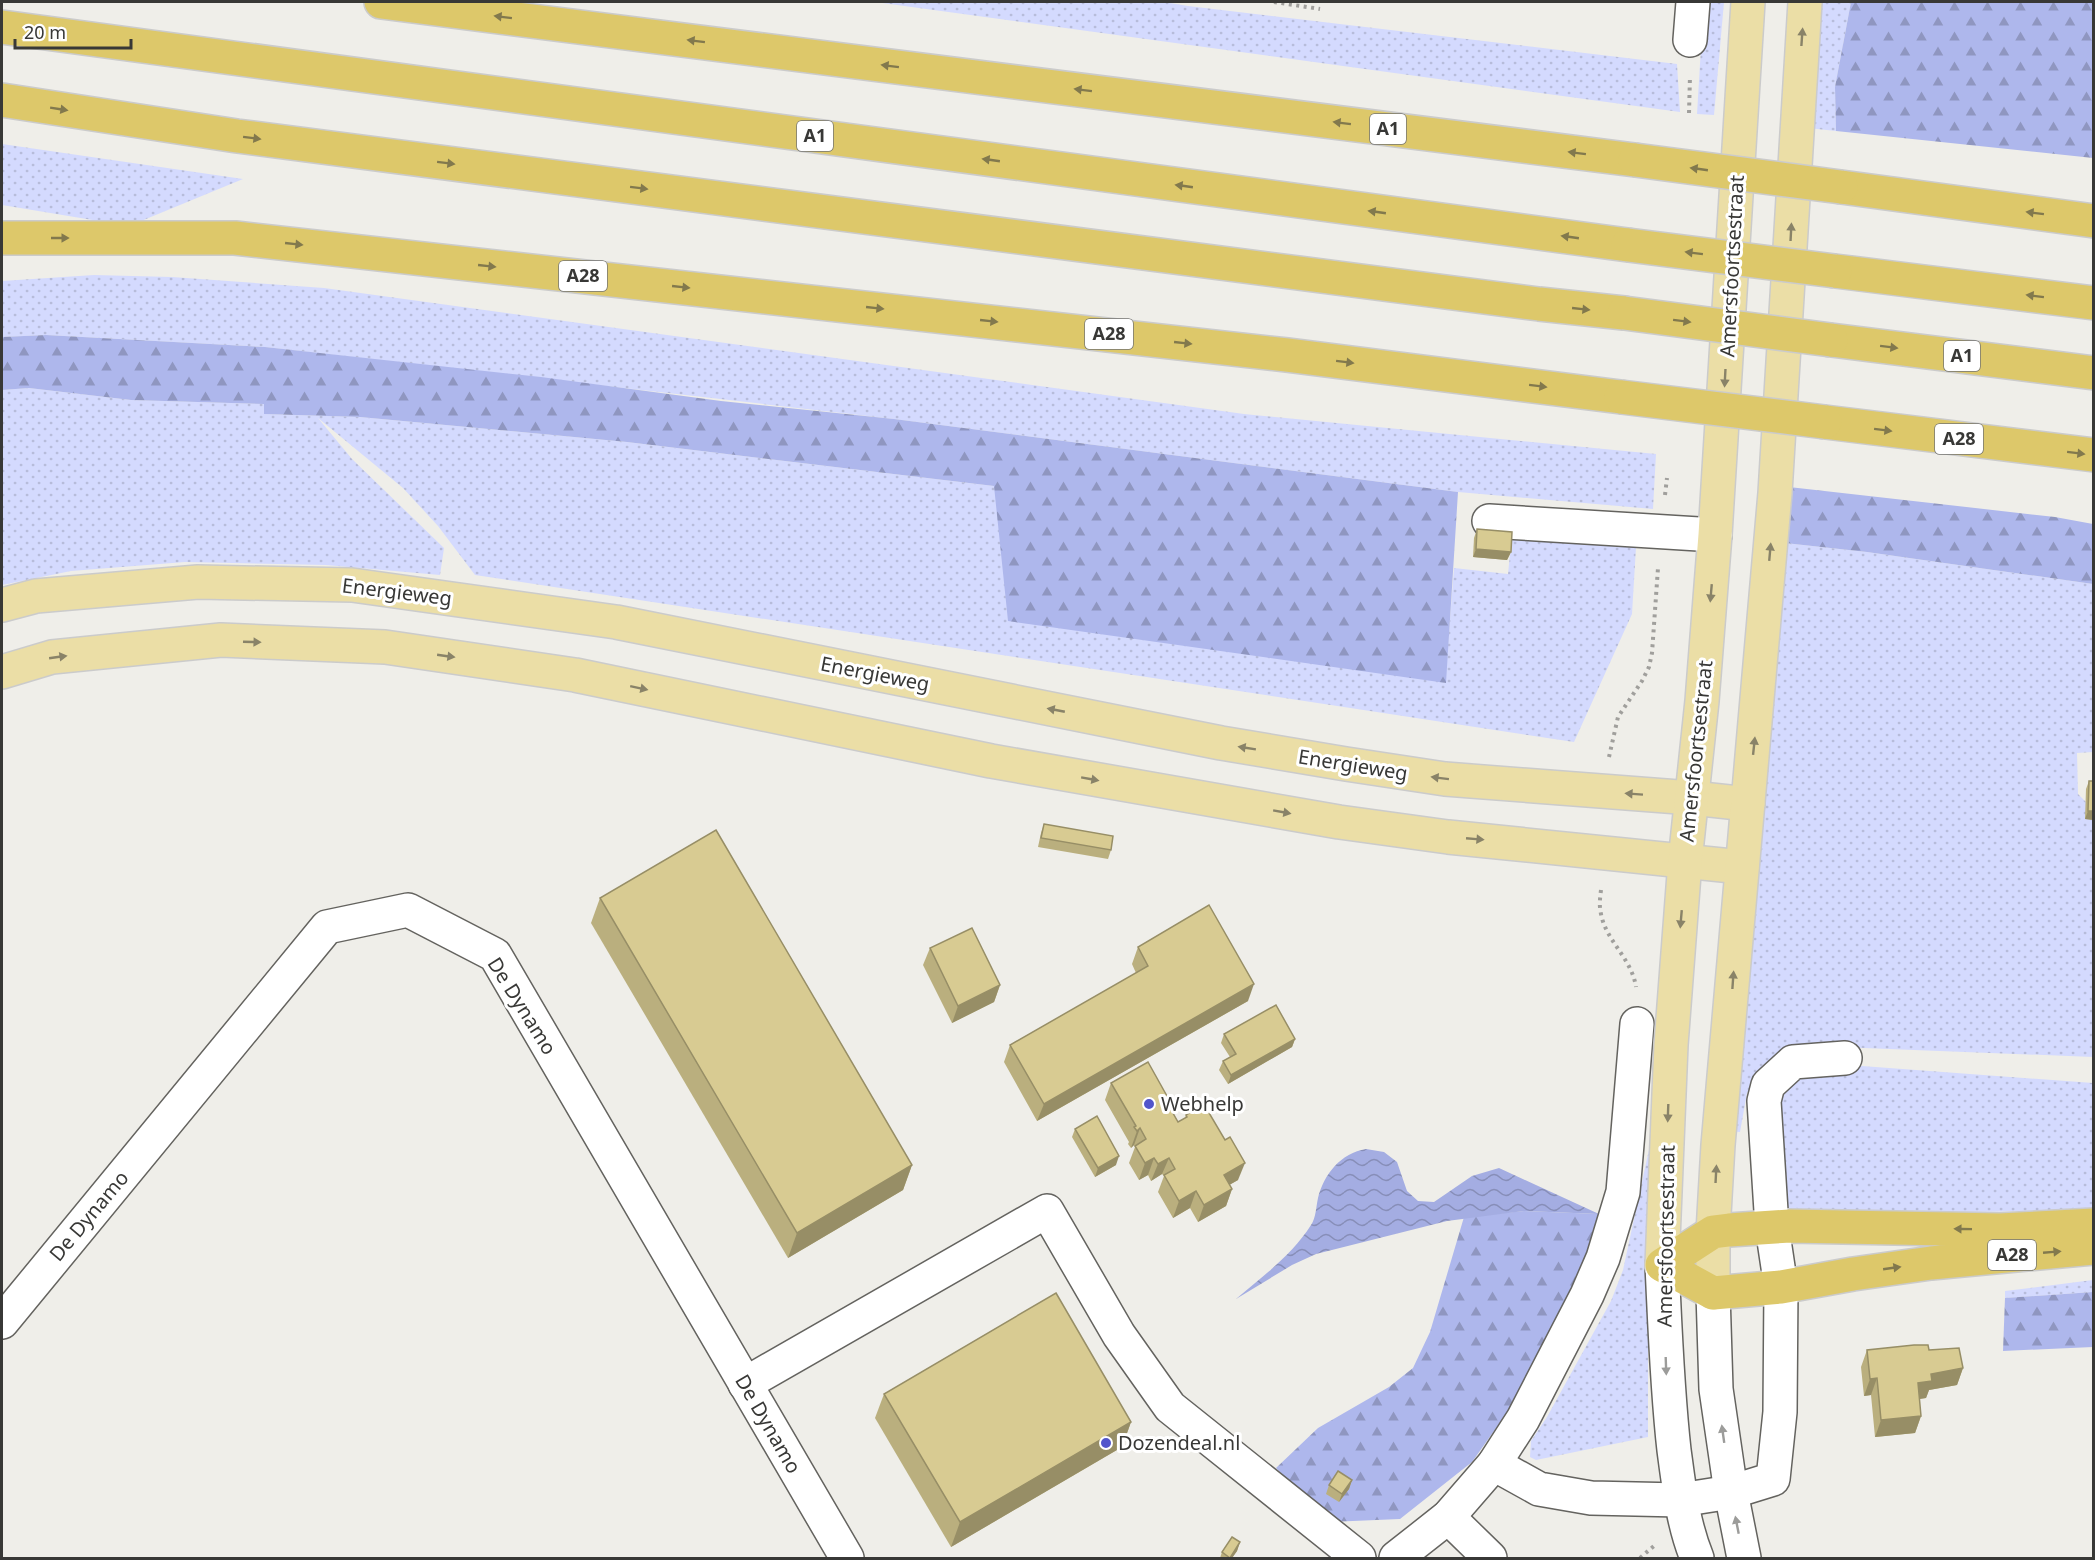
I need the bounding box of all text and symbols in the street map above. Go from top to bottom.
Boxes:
scale bar [15,12,130,50]
one-way arrow [493,12,512,22]
text: 20 m [24,20,66,44]
one-way arrow [1798,27,1807,46]
one-way arrow [687,37,706,46]
one-way arrow [880,61,899,70]
one-way arrow [1074,85,1093,95]
one-way arrow [50,105,69,114]
road number: A1 [1370,114,1406,144]
one-way arrow [1332,118,1351,127]
road number: A1 [797,121,833,151]
one-way arrow [243,134,262,143]
one-way arrow [1567,148,1586,157]
one-way arrow [981,155,1000,165]
one-way arrow [436,159,455,168]
one-way arrow [1690,164,1709,173]
street label: Amersfoortsestraat [1713,174,1750,358]
one-way arrow [1174,181,1193,190]
one-way arrow [630,184,649,193]
one-way arrow [1368,207,1387,216]
one-way arrow [2026,208,2045,218]
one-way arrow [1786,222,1795,241]
one-way arrow [50,233,69,243]
one-way arrow [1561,233,1580,242]
one-way arrow [284,239,303,249]
one-way arrow [1684,249,1703,258]
one-way arrow [478,261,497,270]
road number: A28 [559,261,607,291]
one-way arrow [672,282,691,292]
one-way arrow [2026,291,2045,301]
one-way arrow [866,303,885,313]
one-way arrow [1572,304,1591,314]
one-way arrow [979,316,998,326]
one-way arrow [1672,316,1691,325]
road number: A28 [1085,319,1133,349]
one-way arrow [1173,338,1192,348]
road number: A1 [1944,341,1980,371]
one-way arrow [1880,342,1899,352]
one-way arrow [1335,357,1354,367]
one-way arrow [1720,369,1730,388]
one-way arrow [1529,381,1548,391]
road number: A28 [1935,424,1983,454]
one-way arrow [1873,425,1892,434]
one-way arrow [2067,448,2086,458]
one-way arrow [1766,542,1775,561]
street label: Energieweg [341,571,454,612]
one-way arrow [1706,584,1716,603]
one-way arrow [243,637,262,646]
street label: Energieweg [818,650,932,697]
one-way arrow [437,652,456,661]
one-way arrow [49,653,68,662]
street label: Amersfoortsestraat [1673,659,1718,843]
one-way arrow [629,684,648,693]
one-way arrow [1046,705,1065,714]
one-way arrow [1749,737,1759,756]
one-way arrow [1237,743,1256,752]
street label: Energieweg [1296,743,1410,786]
one-way arrow [1430,773,1449,782]
one-way arrow [1081,775,1100,784]
one-way arrow [1624,789,1643,798]
one-way arrow [1273,808,1292,817]
one-way arrow [1466,834,1485,844]
one-way arrow [1676,909,1686,928]
street label: De Dynamo [482,952,563,1060]
one-way arrow [1728,970,1738,989]
place label: Webhelp [1161,1090,1244,1117]
marker: Webhelp [1142,1097,1156,1111]
one-way arrow [1664,1104,1673,1123]
street label: Amersfoortsestraat [1650,1145,1681,1327]
one-way arrow [1711,1164,1720,1183]
street label: De Dynamo [43,1165,134,1267]
one-way arrow [1953,1224,1972,1234]
road number: A28 [1988,1240,2036,1270]
one-way arrow [2043,1247,2062,1257]
one-way arrow [1883,1264,1902,1273]
one-way arrow [1662,1356,1671,1375]
street label: De Dynamo [729,1369,808,1478]
one-way arrow [1718,1424,1727,1443]
place label: Dozendeal.nl [1118,1429,1240,1456]
marker: Dozendeal.nl [1099,1436,1113,1450]
one-way arrow [1732,1515,1741,1534]

